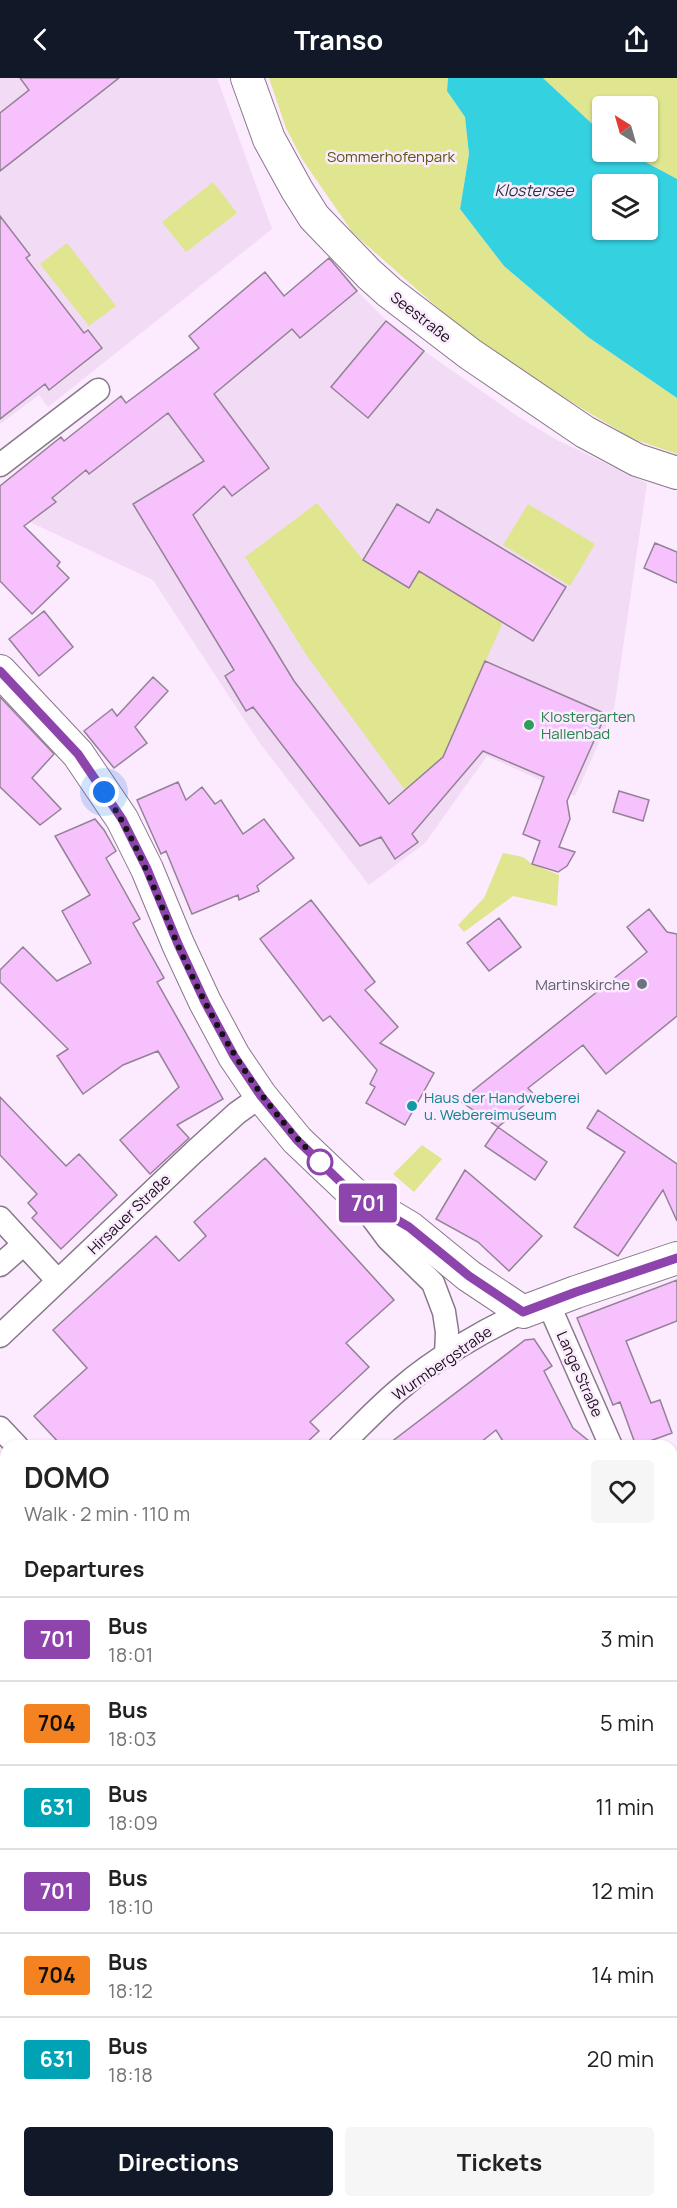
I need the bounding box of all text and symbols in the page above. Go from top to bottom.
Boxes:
text: Transo [294,21,383,58]
icon: back [24,23,57,56]
icon: share [620,23,653,56]
north arrow [592,96,658,162]
map controls [592,96,658,240]
park label: Sommerhofenpark [327,146,456,167]
button: layers [592,174,658,240]
water label: Klostersee [494,179,575,201]
street label: Seestraße [386,287,456,348]
place label: Klostergarten Hallenbad [541,706,636,744]
marker: Klostergarten Hallenbad [522,718,536,732]
your location [89,777,119,807]
place label: Martinskirche [535,974,630,995]
marker: Martinskirche [635,977,649,991]
place label: Haus der Handweberei u. Webereimuseum [424,1087,580,1125]
marker: Haus der Handweberei u. Webereimuseum [405,1099,419,1113]
unlabelled marker [307,1149,333,1175]
street label: Hirsauer Straße [83,1169,175,1259]
line badge: 701 [334,1184,403,1222]
text: 701 [351,1189,385,1217]
street label: Wurmbergstraße [388,1321,496,1405]
street label: Lange Straße [552,1328,608,1420]
text: DOMO [24,1458,110,1496]
button: heart [591,1460,654,1523]
text: Walk · 2 min · 110 m [24,1500,190,1527]
text: Departures [24,1554,144,1584]
text: Bus [108,1611,148,1641]
text: 3 min [601,1624,654,1654]
text: 701 [40,1625,74,1653]
text: 18:01 [108,1641,153,1668]
text: Bus [108,1695,148,1725]
text: 5 min [600,1708,654,1738]
text: 704 [38,1709,76,1737]
text: 18:03 [108,1725,157,1752]
text: Bus [108,1779,148,1809]
text: 11 min [596,1792,654,1822]
text: 631 [40,1793,74,1821]
text: 18:09 [108,1809,158,1836]
text: Bus [108,1863,148,1893]
text: 12 min [592,1876,654,1906]
text: 701 [40,1877,74,1905]
text: 18:10 [108,1893,153,1920]
text: Bus [108,1947,148,1977]
text: 14 min [591,1960,654,1990]
text: 704 [38,1961,76,1989]
text: 18:12 [108,1977,153,2004]
text: Bus [108,2031,148,2061]
text: 20 min [587,2044,654,2074]
text: 631 [40,2045,74,2073]
text: 18:18 [108,2061,153,2088]
button: Directions [24,2127,333,2196]
button: Tickets [345,2127,654,2196]

